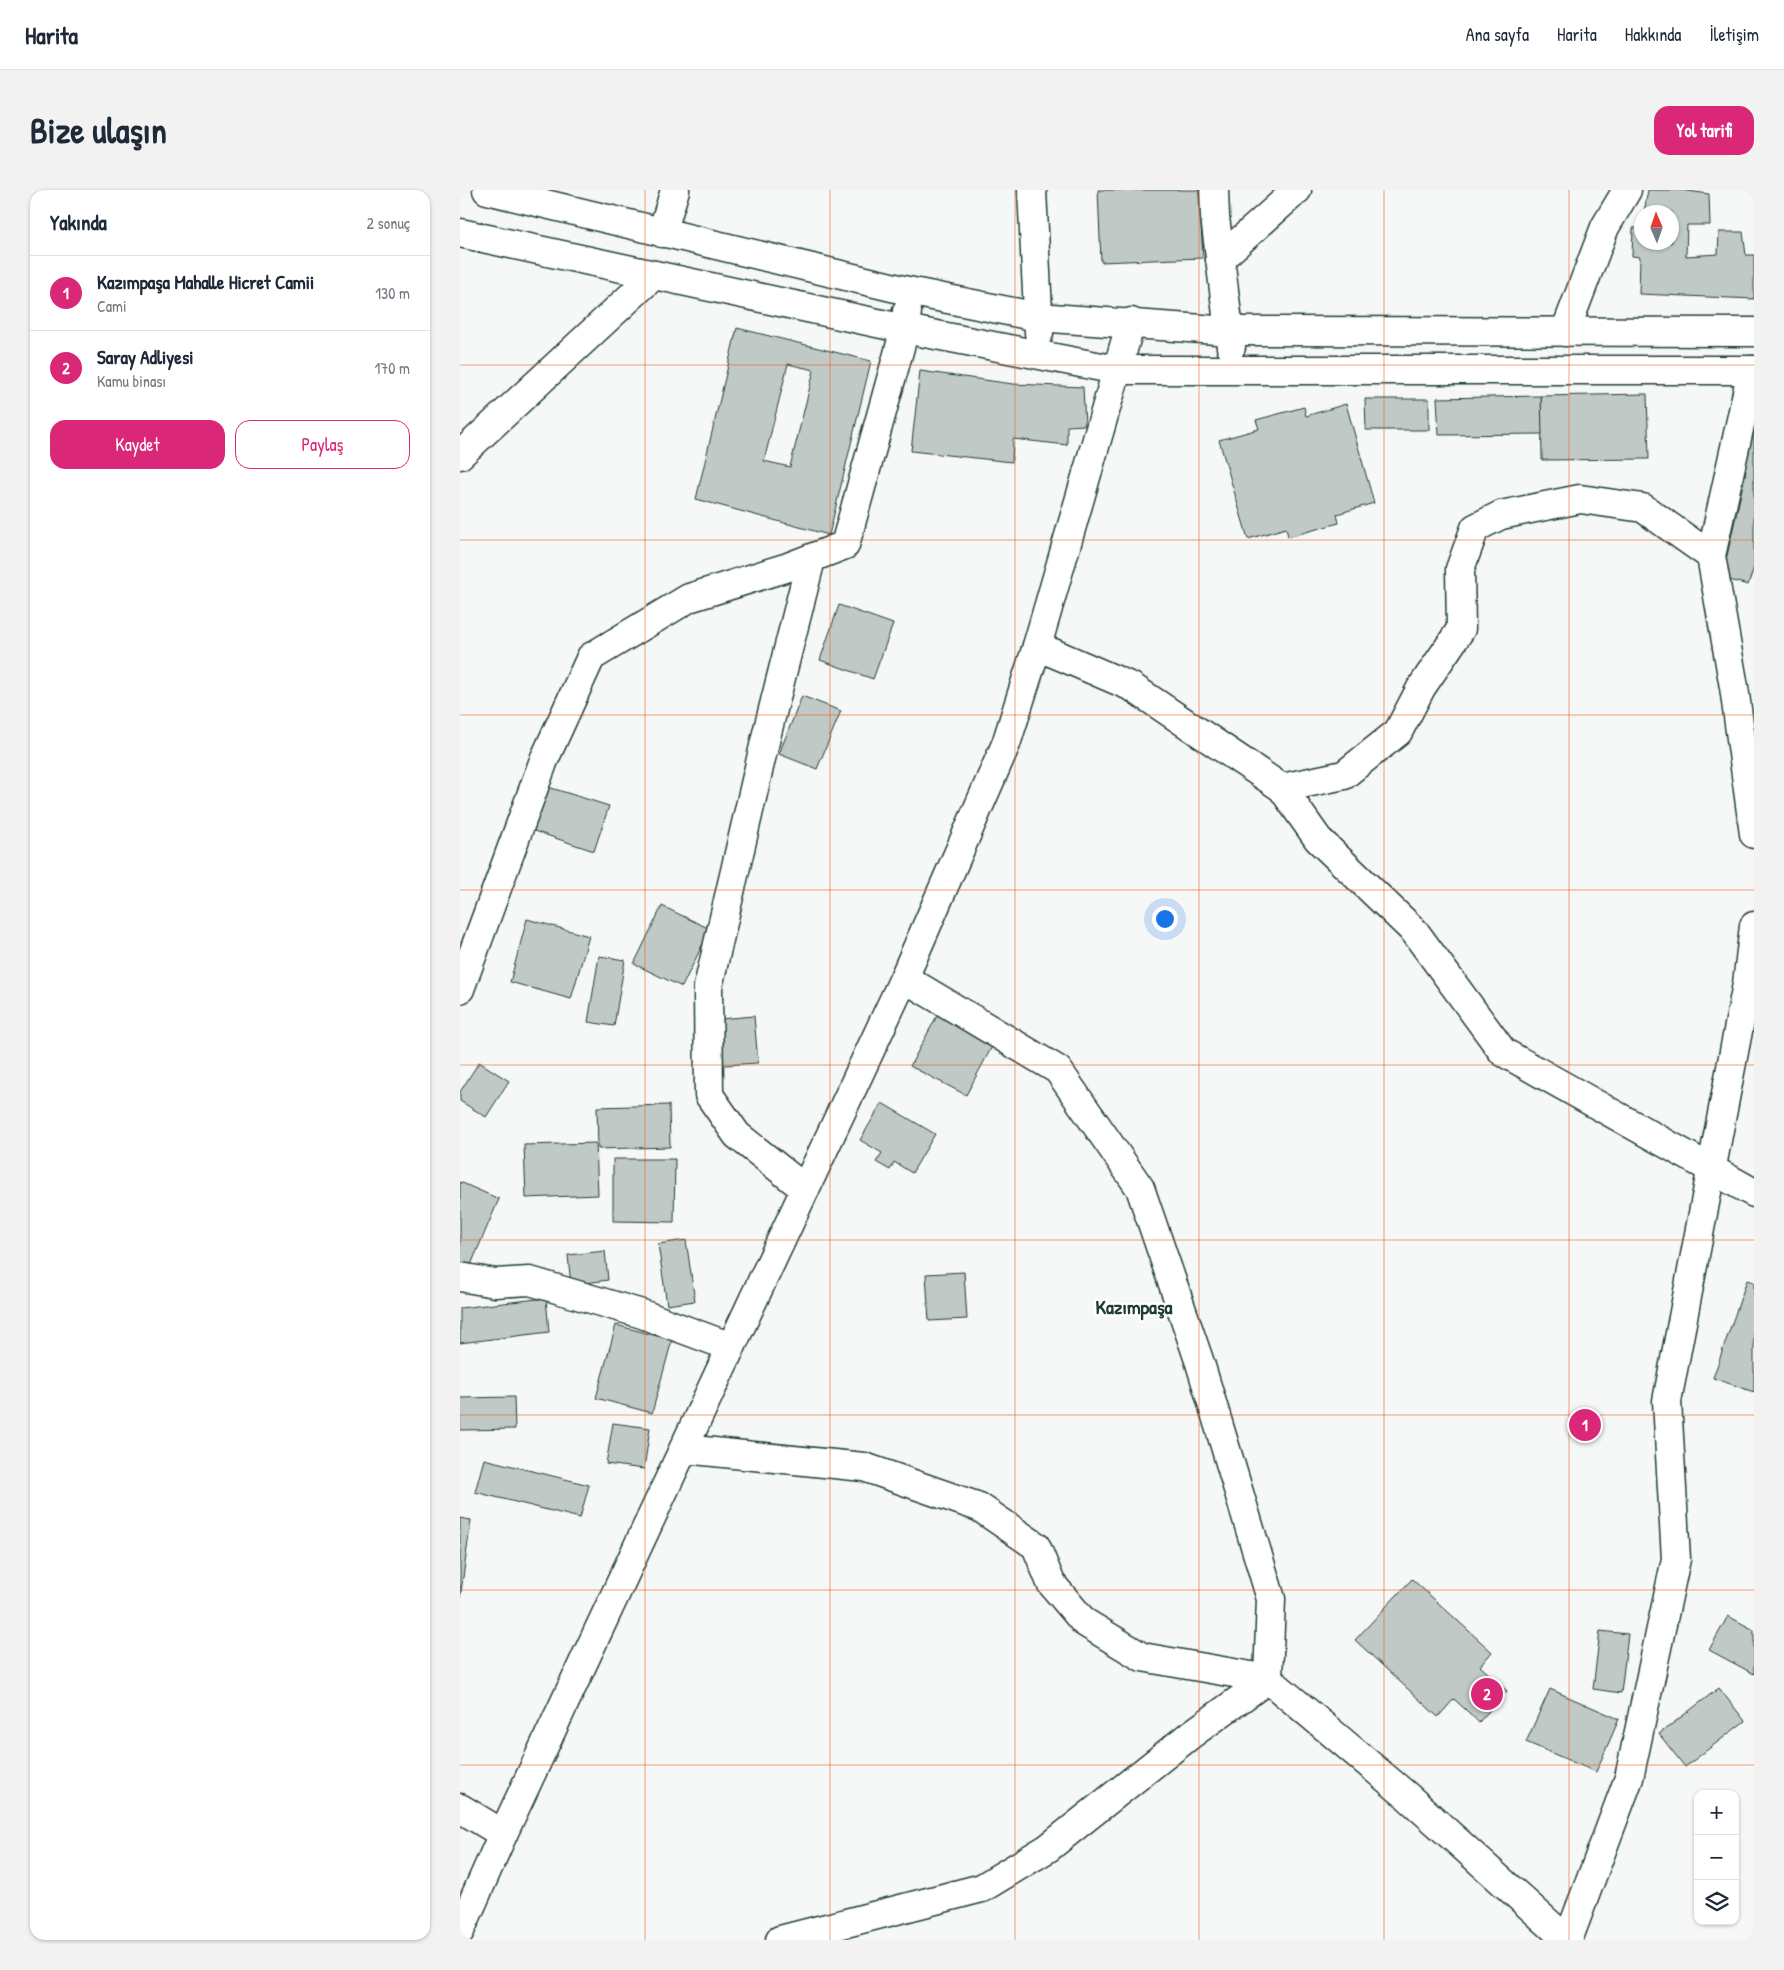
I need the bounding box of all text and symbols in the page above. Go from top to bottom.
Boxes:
text: Harita [25,19,78,51]
text: Ana sayfa [1466,22,1529,47]
text: Harita [1557,22,1597,47]
text: Hakkında [1625,22,1681,47]
text: İletişim [1709,22,1759,47]
button: Yol tarifi [1654,106,1754,155]
text: Bize ulaşın [30,107,167,154]
north arrow [1634,205,1679,250]
text: Yakında [50,208,107,237]
text: 2 sonuç [366,212,410,234]
text: Kazımpaşa Mahalle Hicret Camii [97,269,314,295]
text: 1 [63,282,69,304]
text: 130 m [375,282,410,304]
text: Cami [97,295,127,317]
text: Saray Adliyesi [97,344,194,370]
text: 2 [62,357,70,379]
text: 170 m [375,357,410,379]
text: Kamu binası [97,370,166,392]
button: Kaydet [50,420,225,469]
button: Paylaş [235,420,410,469]
your location [1152,906,1178,932]
district label: Kazımpaşa [1096,1293,1173,1321]
pin: 1 [1569,1406,1601,1444]
pin: 2 [1471,1675,1503,1713]
map controls [1694,1790,1739,1925]
button: + [1694,1790,1739,1835]
button: − [1694,1835,1739,1880]
button: layers [1694,1880,1739,1925]

